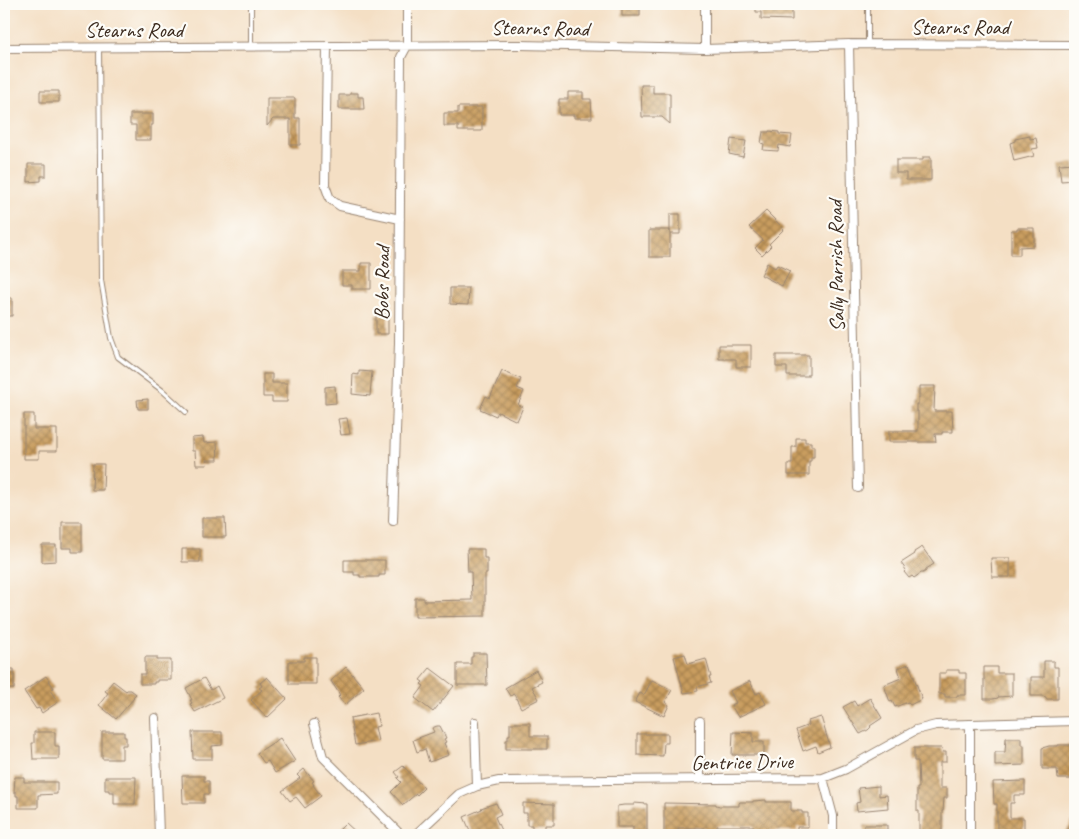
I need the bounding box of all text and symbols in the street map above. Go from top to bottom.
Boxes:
street label: Stearns Road [491,14,593,42]
street label: Stearns Road [911,14,1013,40]
street label: Stearns Road [85,17,187,43]
street label: Sally Parrish Road [822,196,850,332]
street label: Bobs Road [368,243,396,320]
street label: Gentrice Drive [691,748,794,776]

